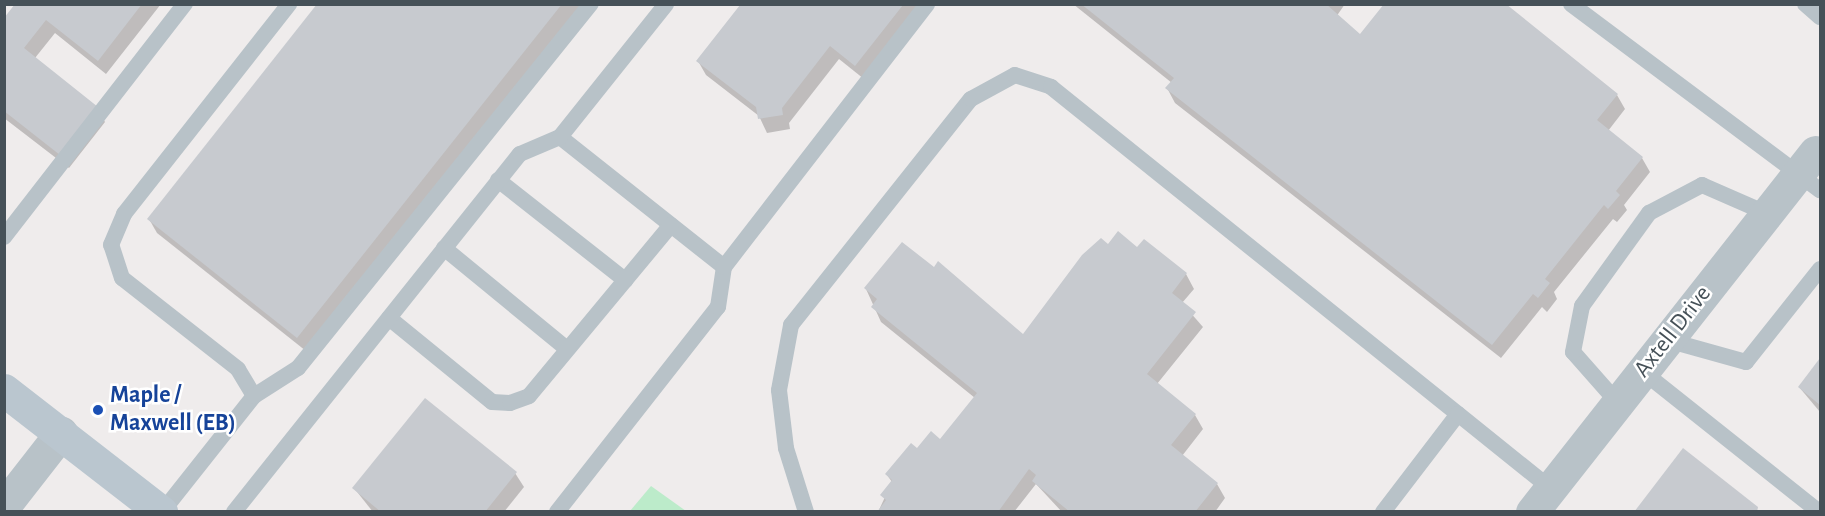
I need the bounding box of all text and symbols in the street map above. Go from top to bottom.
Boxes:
street label: Axtell Drive [1628,280,1718,384]
place label: Maple / Maxwell (EB) [110,382,236,438]
marker: Maple / Maxwell (EB) [91,403,105,417]

